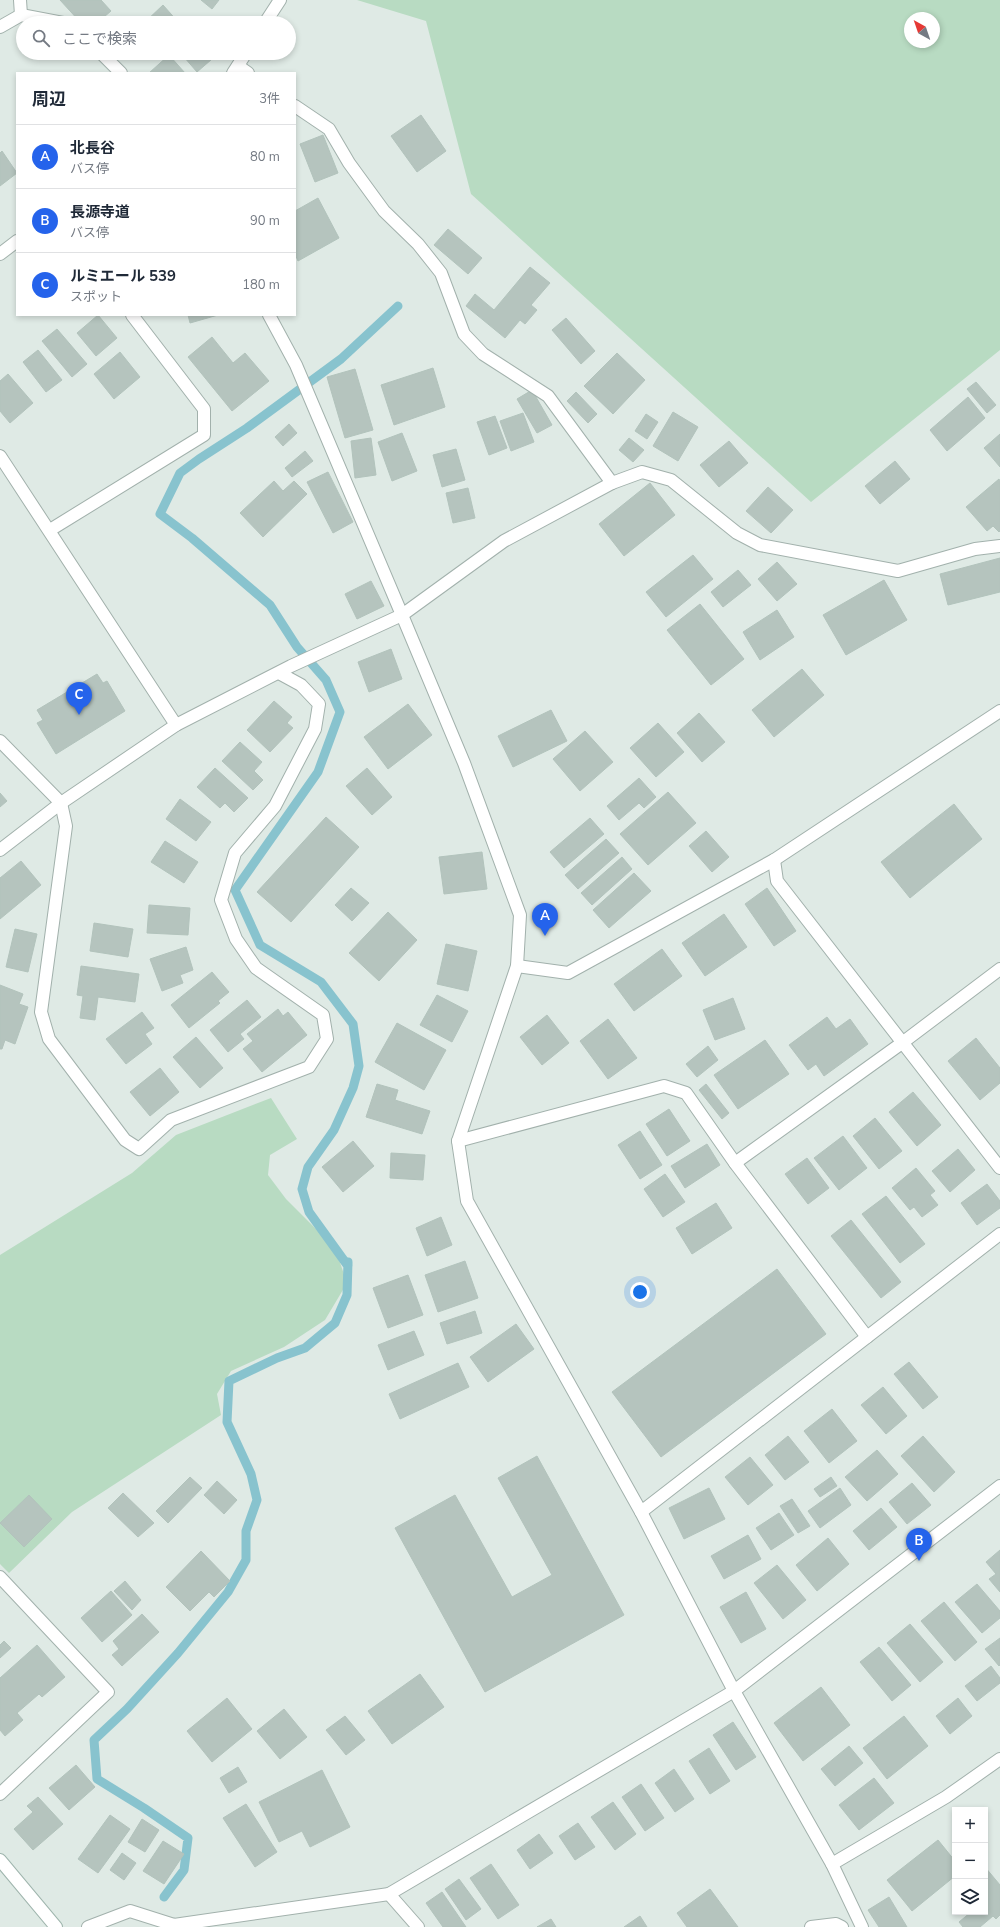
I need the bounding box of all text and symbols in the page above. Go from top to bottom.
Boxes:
north arrow [904,12,940,48]
search box [16,16,296,60]
icon: search [30,27,52,49]
text: ここで検索 [62,29,137,49]
text: 周辺 [32,88,66,111]
text: 3件 [259,90,280,108]
text: 北長谷 [70,138,115,158]
text: A [40,148,50,166]
text: 80 m [250,148,280,166]
text: バス停 [70,160,109,178]
text: 長源寺道 [70,202,130,222]
text: B [41,212,49,230]
text: 90 m [250,212,280,230]
text: バス停 [70,224,109,242]
text: ルミエール 539 [70,266,176,286]
text: C [41,276,49,294]
text: 180 m [242,276,280,294]
text: スポット [70,288,122,306]
pin: C [66,682,92,715]
pin: A [532,903,558,936]
your location [630,1282,650,1302]
pin: B [906,1528,932,1561]
map controls [952,1807,988,1915]
button: + [952,1807,988,1843]
button: − [952,1843,988,1879]
button: layers [952,1879,988,1915]

